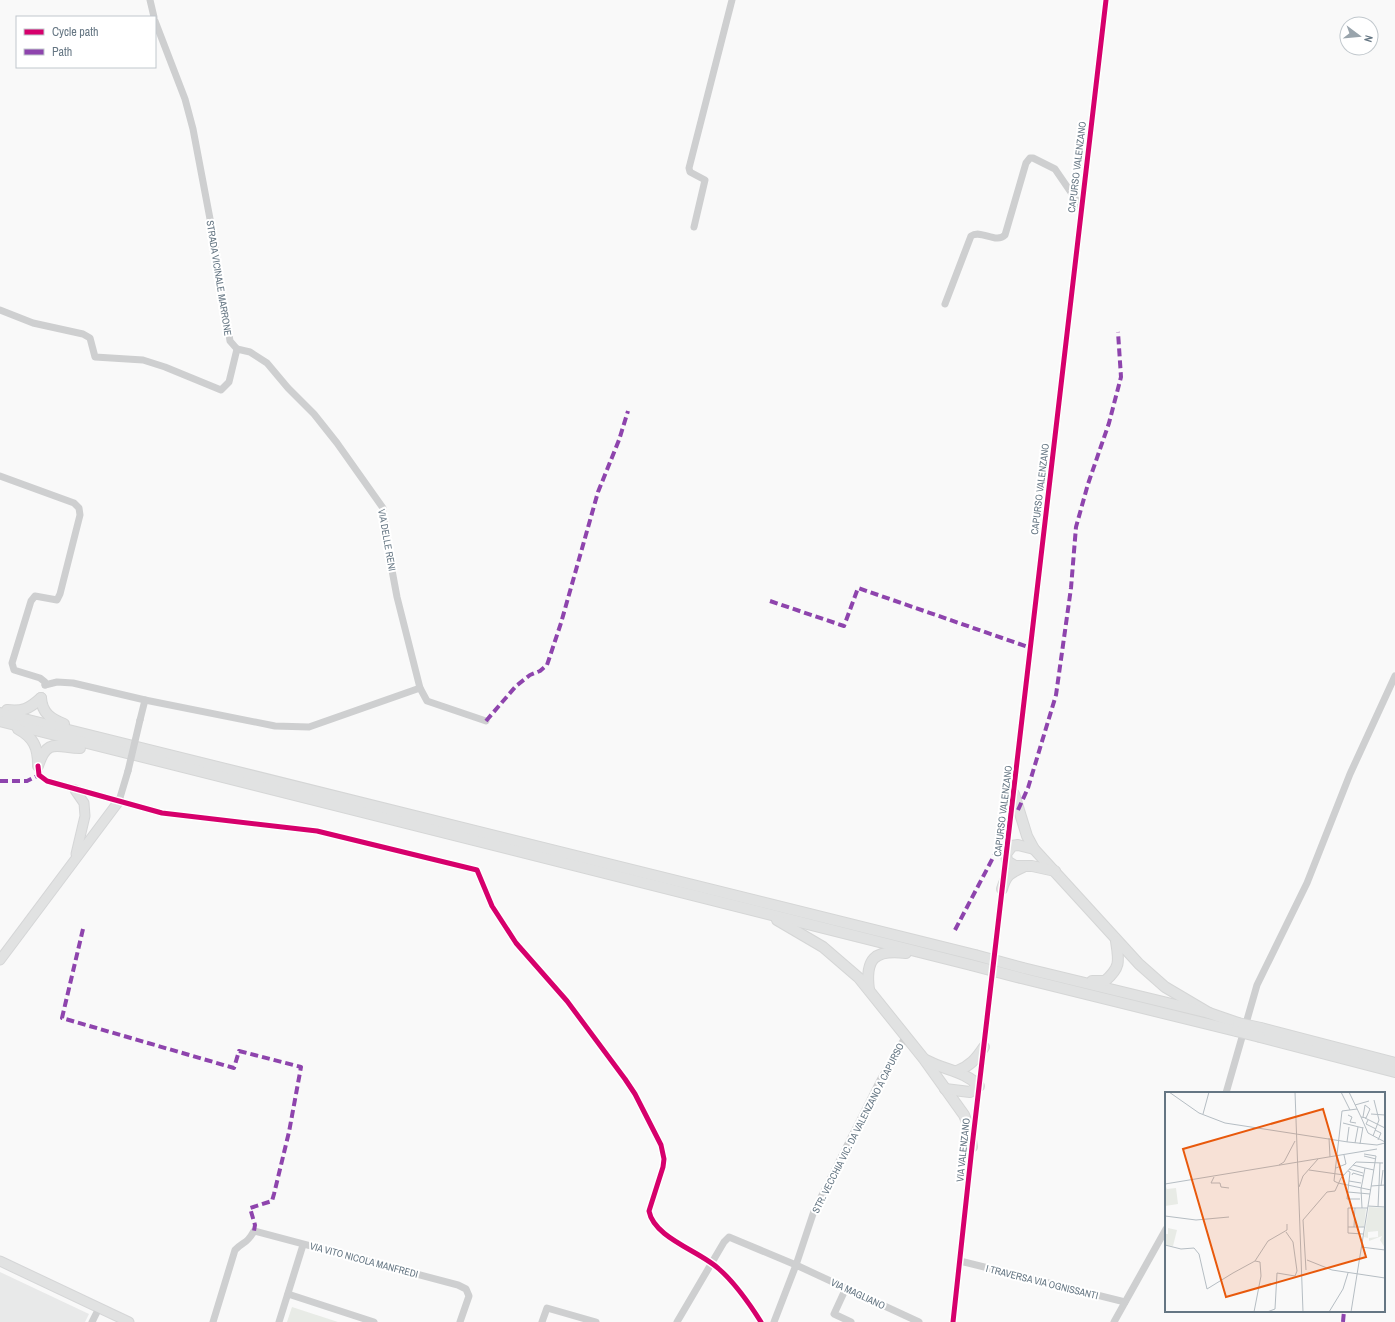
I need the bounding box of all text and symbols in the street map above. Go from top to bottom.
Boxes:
legend [16,16,156,68]
north arrow [1339,16,1379,56]
text: Cycle path [52,24,99,40]
text: N [1361,34,1376,44]
text: Path [52,44,72,60]
street label: CAPURSO VALENZANO [1065,121,1089,213]
street label: STRADA VICINALE MARRONE [203,219,235,337]
street label: CAPURSO VALENZANO [1028,443,1052,535]
street label: VIA DELLE RENI [375,508,399,572]
street label: CAPURSO VALENZANO [991,765,1015,857]
street label: STR. VECCHIA VIC. DA VALENZANO A CAPURSO [809,1041,907,1215]
inset map [1165,1092,1385,1312]
street label: VIA VALENZANO [953,1117,973,1183]
street label: VIA VITO NICOLA MANFREDI [308,1239,420,1281]
street label: I TRAVERSA VIA OGNISSANTI [984,1262,1100,1302]
street label: VIA MAGLIANO [829,1276,887,1312]

